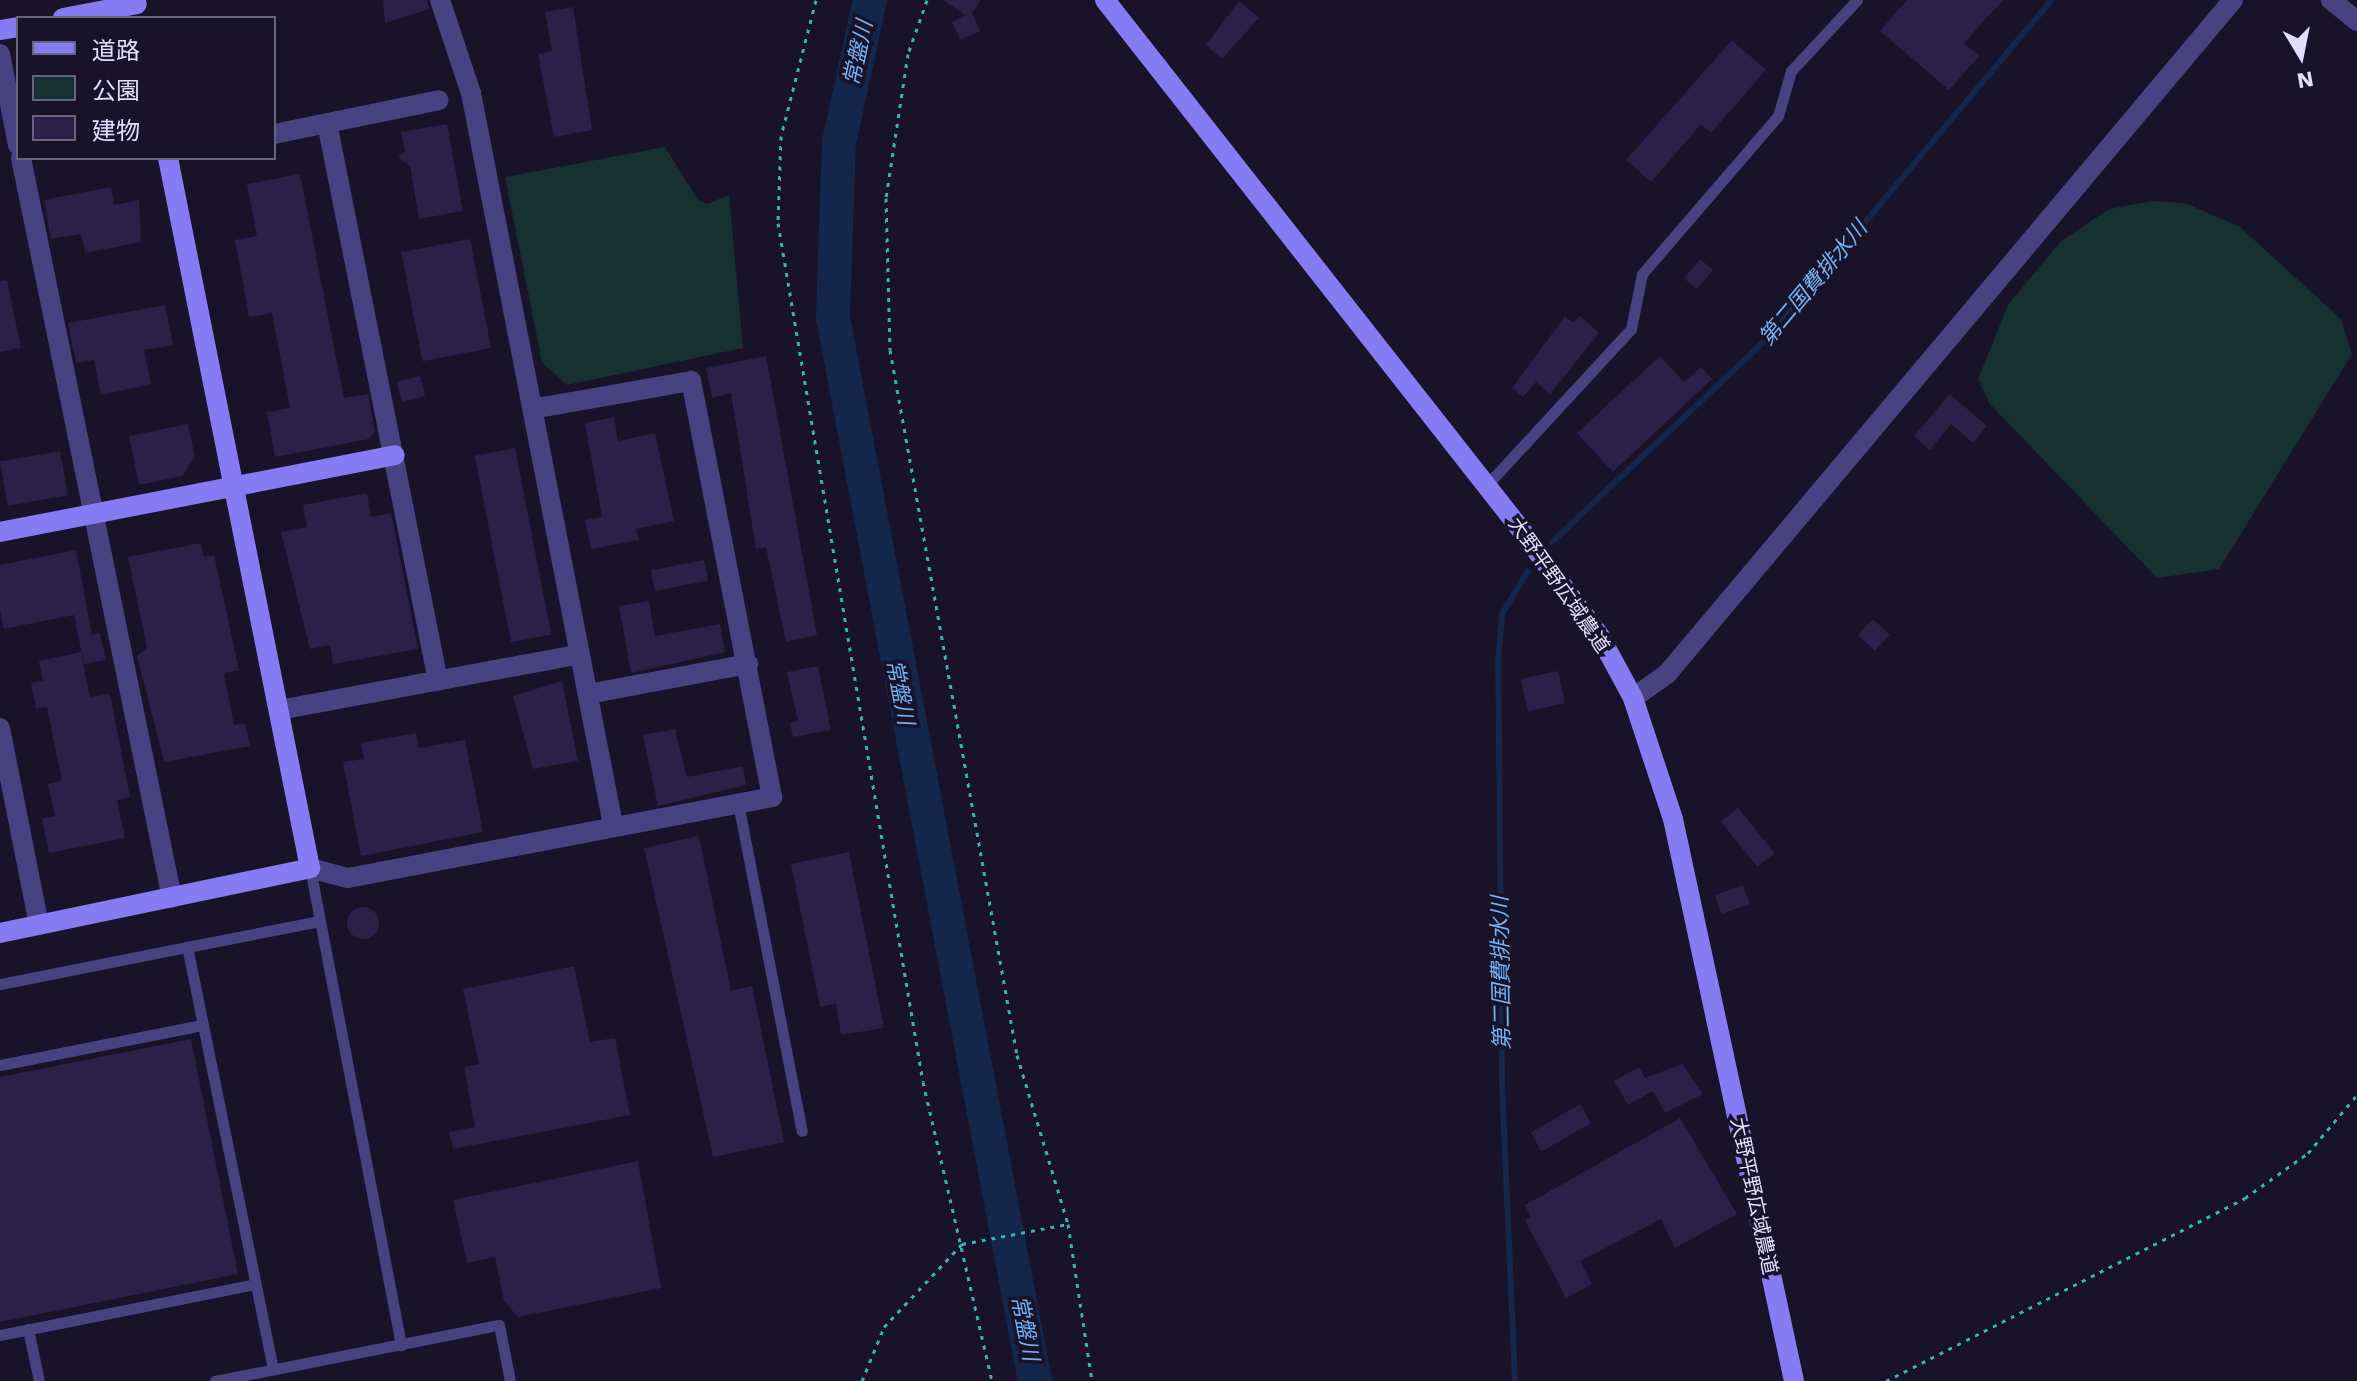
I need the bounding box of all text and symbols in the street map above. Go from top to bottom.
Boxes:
legend [16,16,276,160]
north arrow [2261,16,2341,96]
water label: 常盤川 [838,18,878,88]
text: 道路 [92,37,140,65]
text: N [2295,66,2315,94]
text: 公園 [92,77,140,105]
text: 建物 [92,117,140,145]
water label: 第二国費排水川 [1753,216,1873,350]
street label: 大野平野広域農道 [1503,513,1615,657]
water label: 常盤川 [881,657,919,727]
water label: 第二国費排水川 [1486,896,1516,1050]
street label: 大野平野広域農道 [1726,1115,1782,1277]
water label: 常盤川 [1006,1293,1044,1363]

